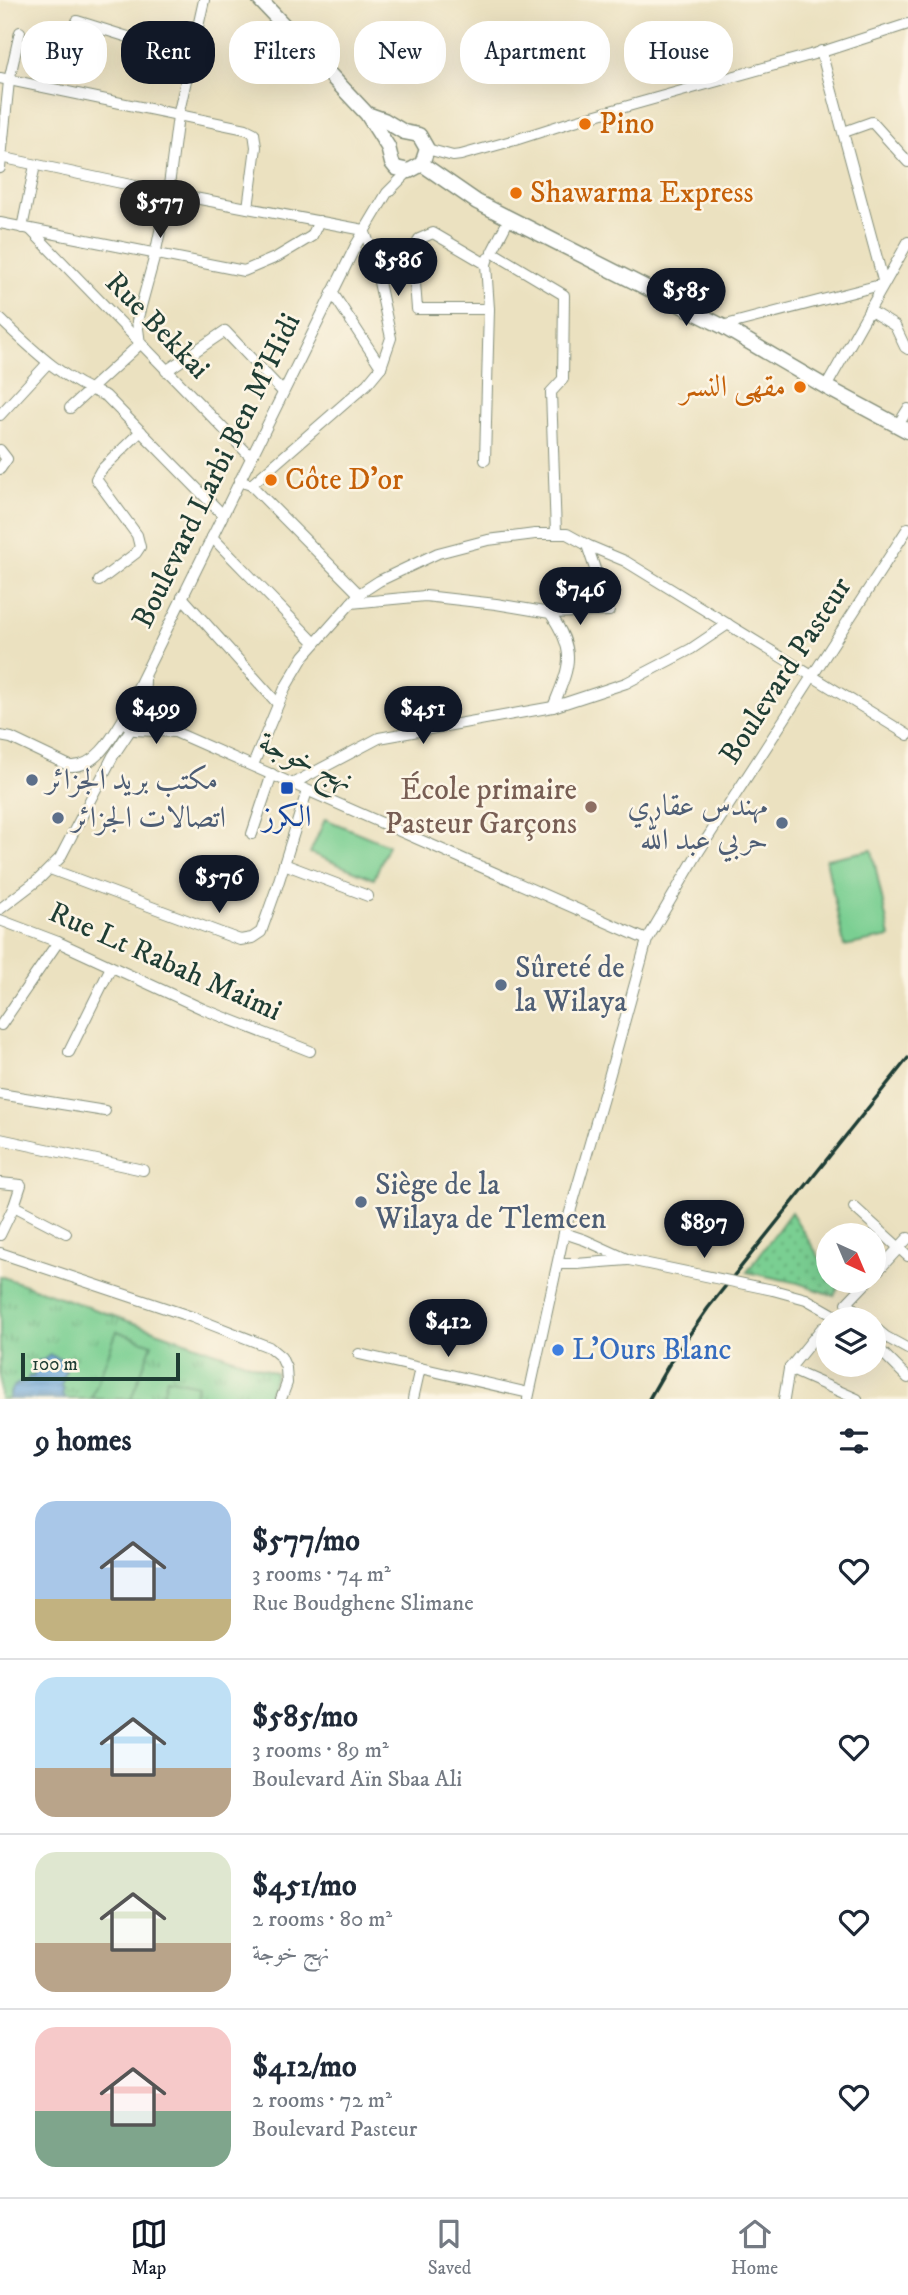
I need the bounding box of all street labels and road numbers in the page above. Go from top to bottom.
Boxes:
street label: Rue Bekkai [97,265,217,387]
street label: Boulevard Larbi Ben M'Hidi [125,307,309,635]
street label: Boulevard Pasteur [712,570,860,772]
street label: نهج خوجة [249,724,360,806]
street label: Rue Lt Rabah Maimi [43,894,287,1030]

